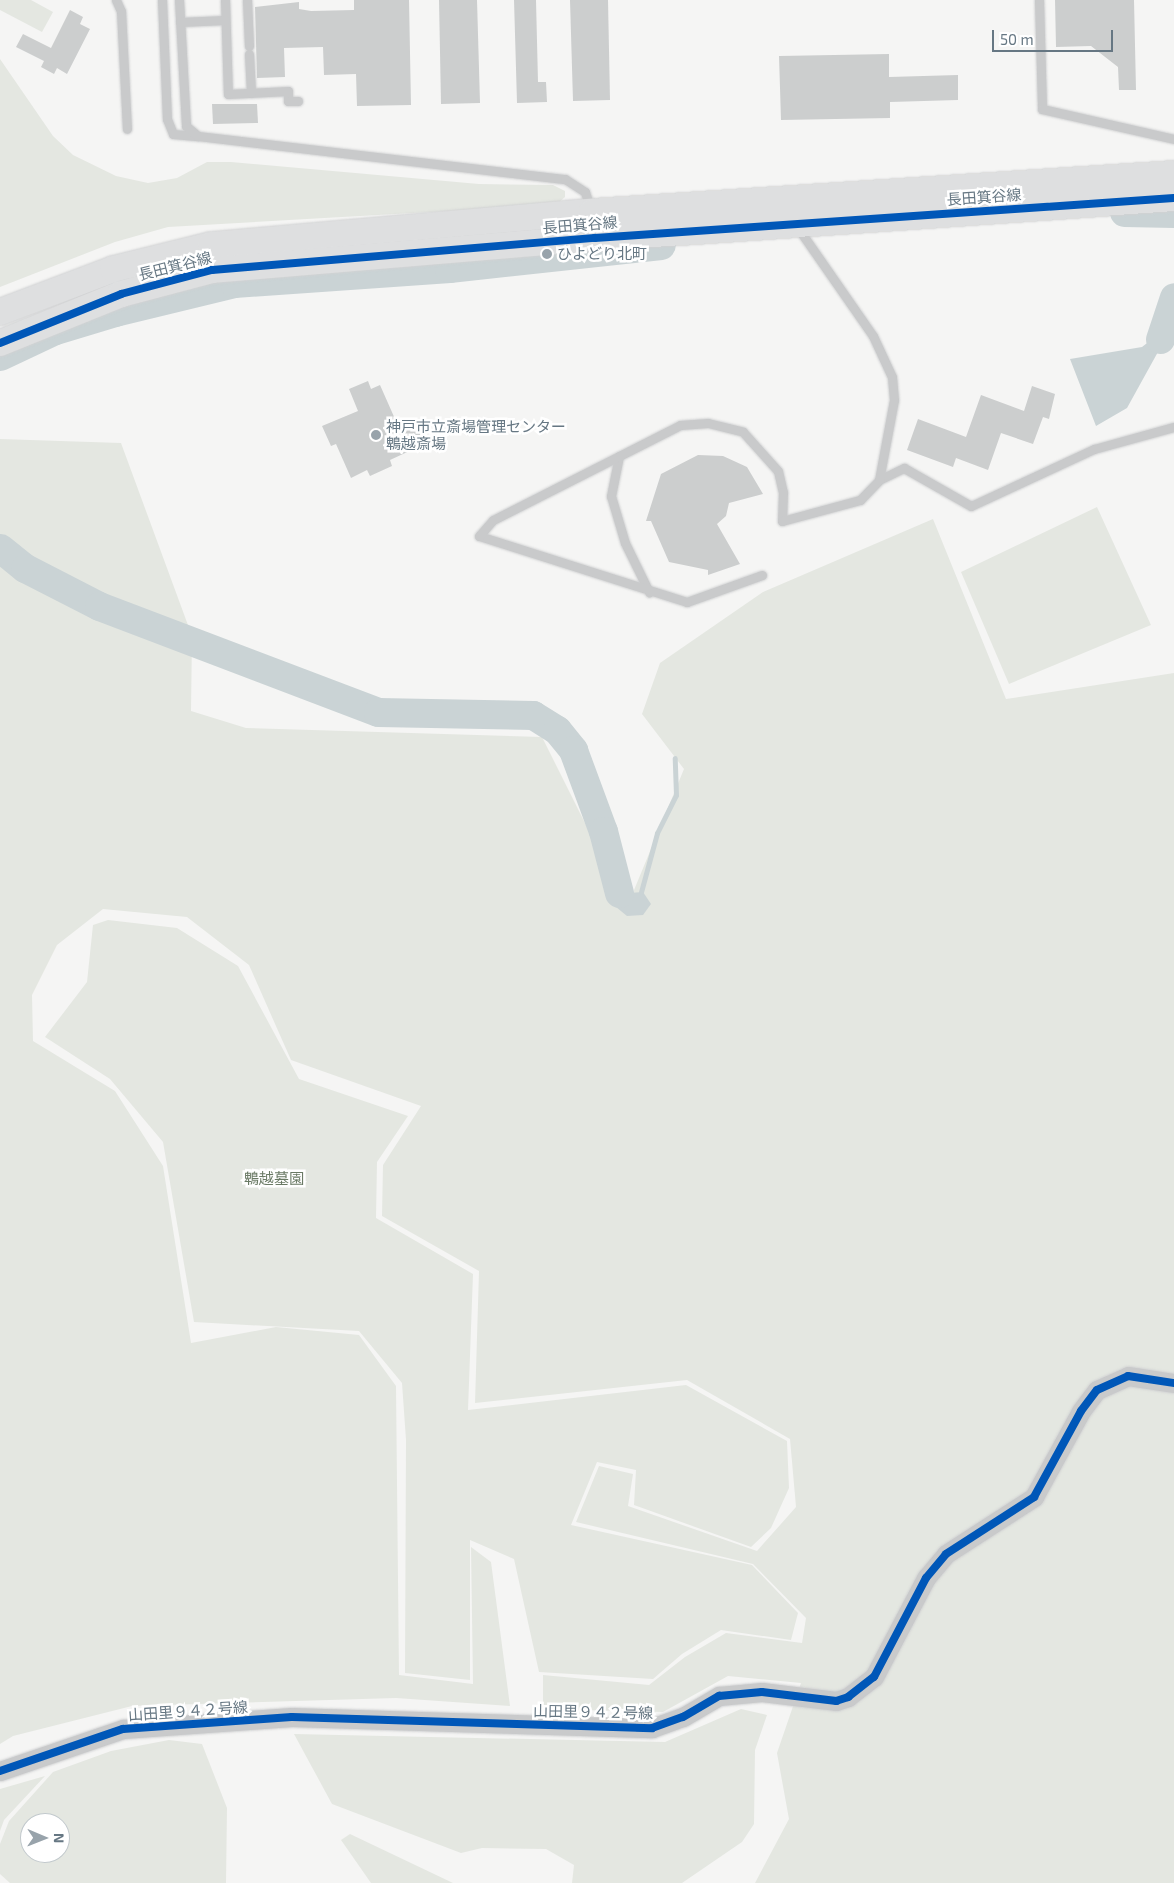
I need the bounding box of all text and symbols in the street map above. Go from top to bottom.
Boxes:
scale bar [994,20,1115,52]
text: 50 m [1000,30,1034,48]
street label: 長田箕谷線 [946,185,1022,209]
street label: 長田箕谷線 [542,213,618,237]
place label: ひよどり北町 [557,245,647,263]
street label: 長田箕谷線 [136,248,214,284]
marker: ひよどり北町 [541,248,553,260]
place label: 神戸市立斎場管理センター 鵯越斎場 [386,417,566,452]
marker: 神戸市立斎場管理センター 鵯越斎場 [370,429,382,441]
park label: 鵯越墓園 [244,1170,304,1188]
street label: 山田里９４２号線 [128,1698,248,1724]
street label: 山田里９４２号線 [533,1702,653,1722]
north arrow [20,1813,70,1863]
text: N [51,1833,68,1843]

